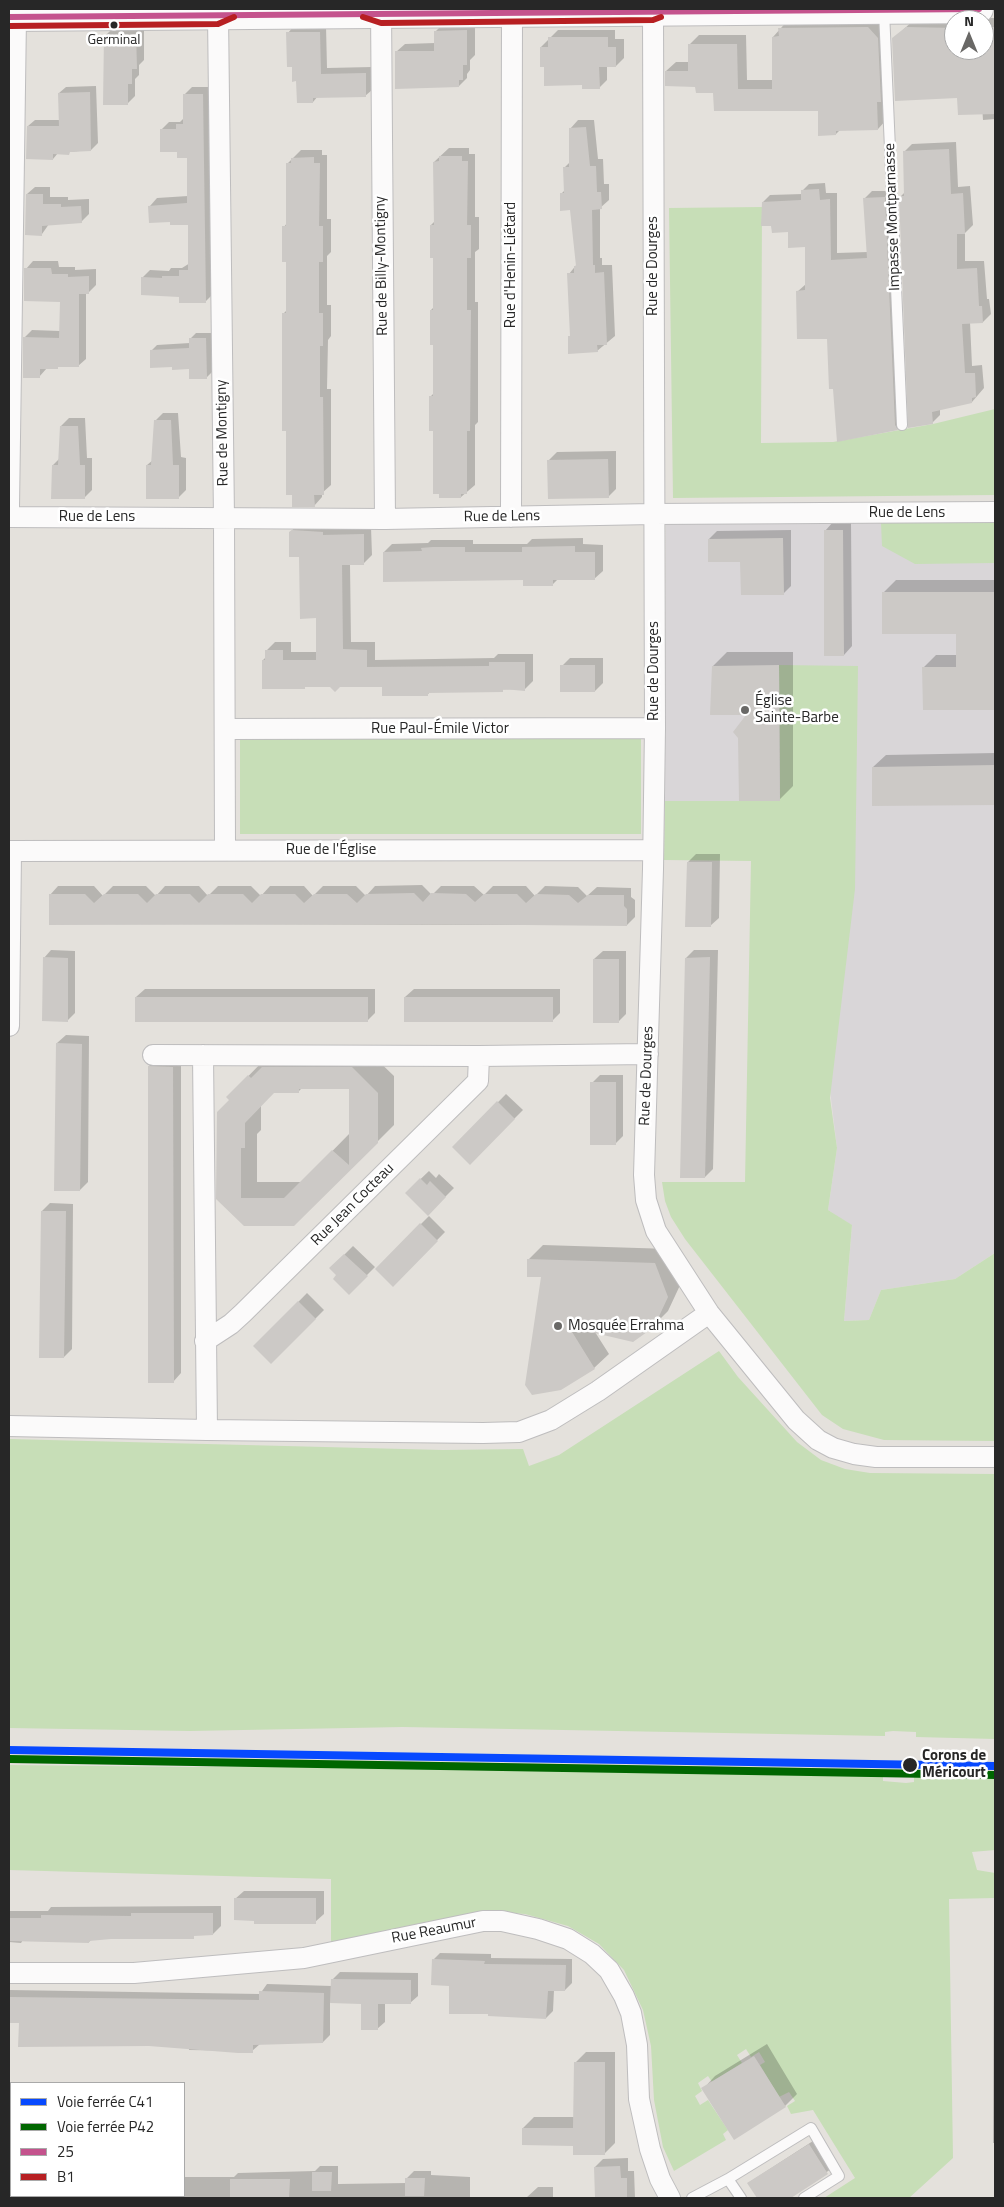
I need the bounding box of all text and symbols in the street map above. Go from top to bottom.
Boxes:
north arrow [944,10,994,60]
text: N [964,10,974,31]
marker: Germinal [109,20,119,30]
place label: Germinal [87,33,141,49]
street label: Impasse Montparnasse [881,143,905,291]
street label: Rue de Billy-Montigny [372,196,392,336]
street label: Rue d'Henin-Liétard [502,202,520,328]
street label: Rue de Dourges [644,216,662,316]
street label: Rue de Montigny [213,379,233,487]
street label: Rue de Lens [869,504,945,522]
street label: Rue de Lens [464,507,540,527]
street label: Rue de Lens [59,508,135,526]
street label: Rue de Dourges [645,621,663,721]
place label: Église Sainte-Barbe [755,692,839,727]
marker: Église Sainte-Barbe [739,704,751,716]
street label: Rue Paul-Émile Victor [371,720,509,738]
street label: Rue de l'Église [286,841,376,859]
street label: Rue de Dourges [636,1026,658,1126]
street label: Rue Jean Cocteau [308,1160,398,1250]
place label: Mosquée Errahma [568,1317,684,1335]
marker: Mosquée Errahma [552,1320,564,1332]
place label: Corons de Méricourt [922,1747,986,1782]
marker: Corons de Méricourt [901,1756,919,1774]
street label: Rue Reaumur [390,1914,478,1948]
legend [10,2082,185,2197]
text: Voie ferrée C41 [57,2090,153,2113]
text: Voie ferrée P42 [57,2115,154,2138]
text: 25 [57,2140,74,2163]
text: B1 [57,2165,75,2188]

